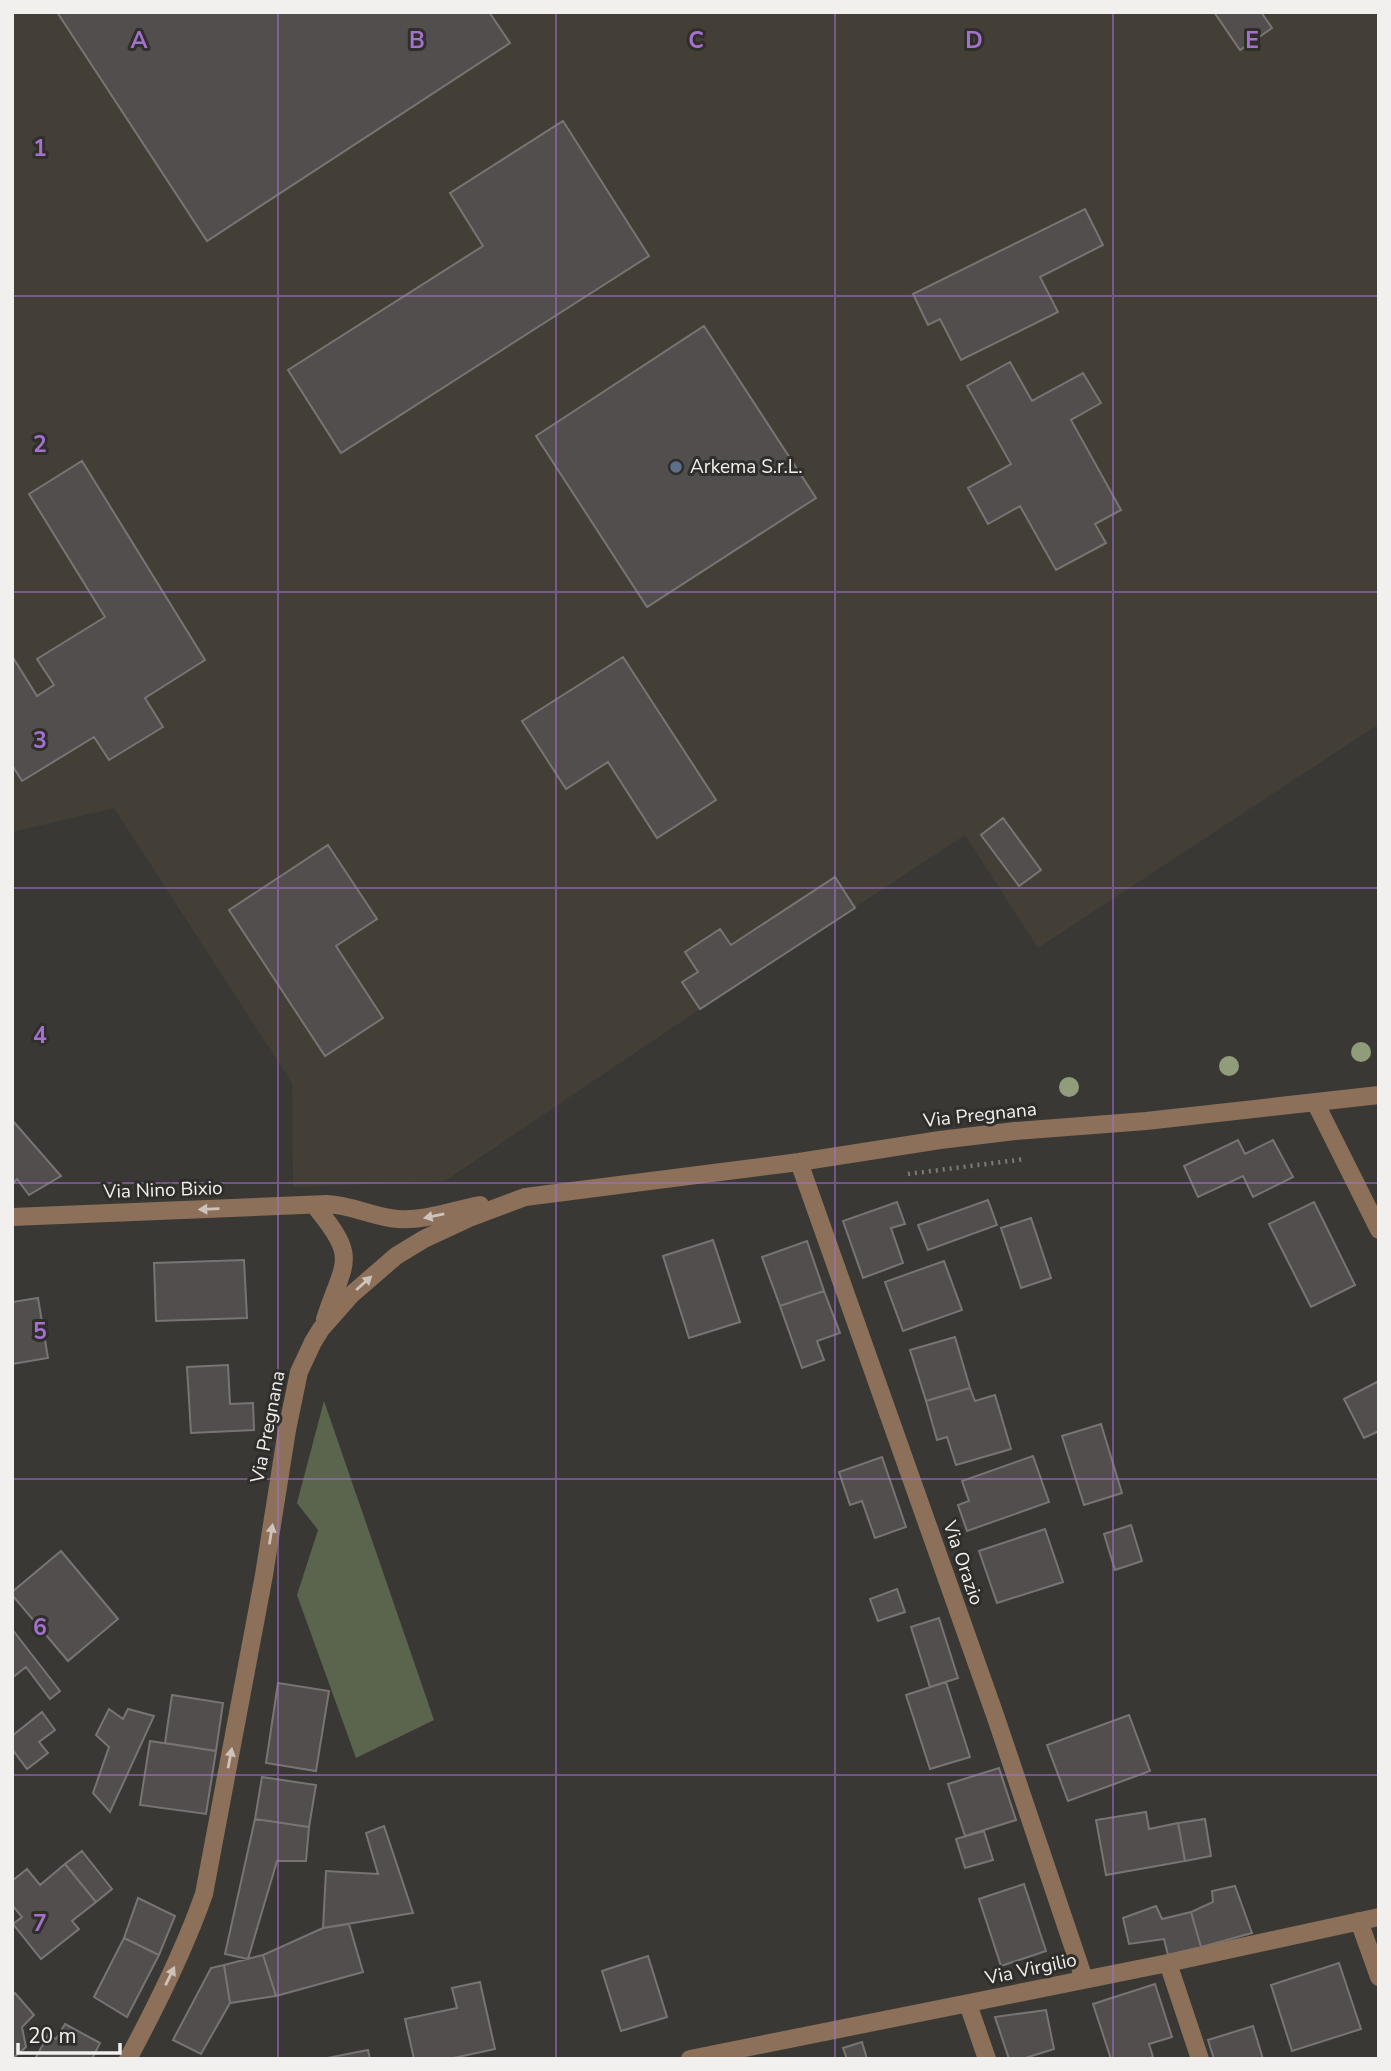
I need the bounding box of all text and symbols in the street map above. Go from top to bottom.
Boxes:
text: A [130,25,148,56]
text: B [409,25,425,56]
text: C [688,25,704,56]
text: D [965,25,983,56]
text: E [1245,25,1259,56]
text: 1 [33,133,47,164]
text: 2 [33,429,47,460]
place label: Arkema S.r.L. [690,454,803,480]
marker: Arkema S.r.L. [668,459,684,475]
text: 3 [33,725,47,756]
text: 4 [33,1020,47,1051]
street label: Via Pregnana [921,1096,1038,1134]
street label: Via Nino Bixio [102,1175,223,1205]
one-way arrow [197,1204,219,1215]
one-way arrow [423,1210,445,1221]
one-way arrow [355,1275,373,1291]
text: 5 [33,1316,47,1347]
street label: Via Pregnana [244,1369,292,1486]
street label: Via Orazio [936,1516,990,1609]
one-way arrow [265,1523,276,1545]
text: 6 [33,1612,47,1643]
one-way arrow [225,1747,236,1769]
text: 7 [33,1908,47,1939]
street label: Via Virgilio [982,1947,1079,1992]
one-way arrow [164,1966,176,1986]
scale bar [18,2011,119,2056]
text: 20 m [28,2022,77,2050]

